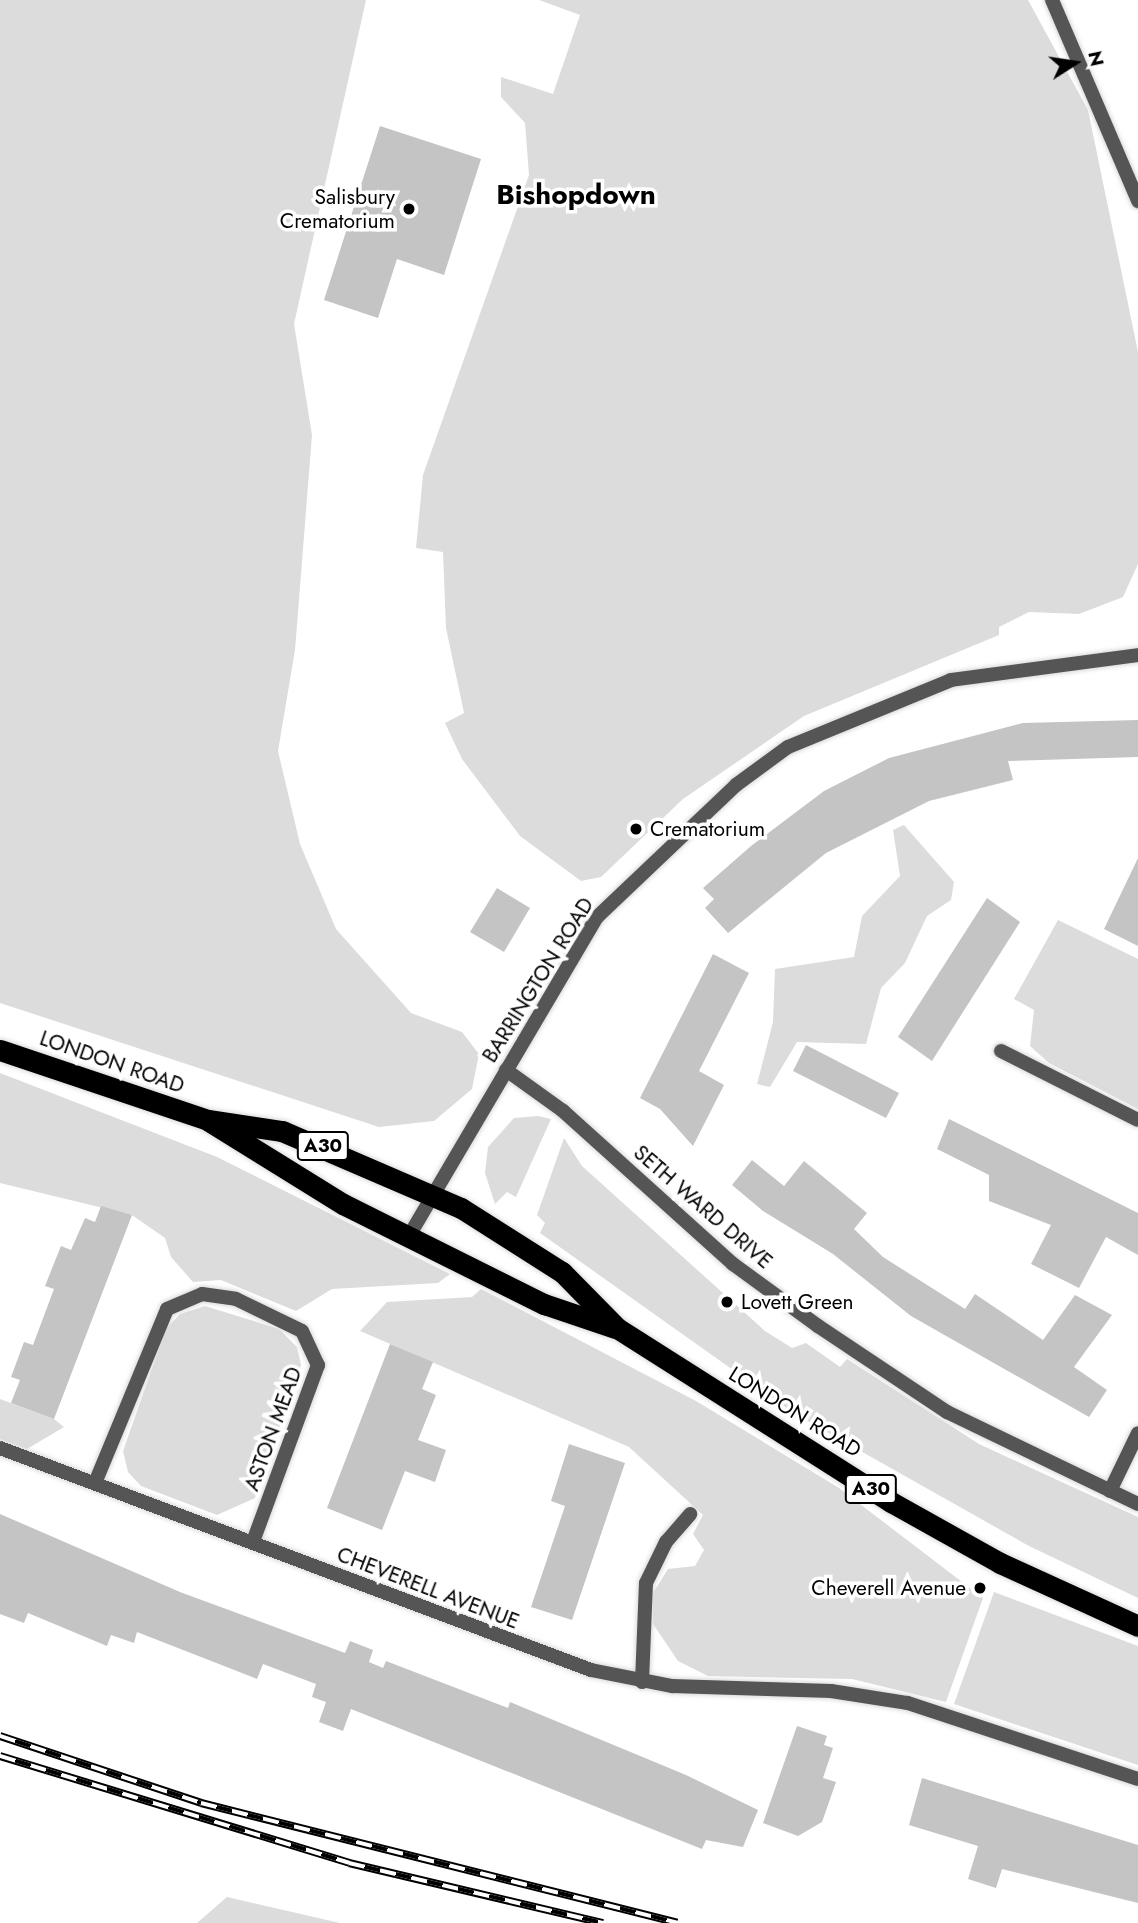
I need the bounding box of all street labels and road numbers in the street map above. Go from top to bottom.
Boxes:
street label: BARRINGTON ROAD [477,893,599,1067]
street label: LONDON ROAD [37,1026,187,1098]
road number: A30 [297,1130,349,1162]
street label: SETH WARD DRIVE [628,1140,778,1274]
street label: LONDON ROAD [724,1361,866,1463]
street label: ASTON MEAD [239,1364,307,1494]
road number: A30 [845,1474,897,1504]
street label: CHEVERELL AVENUE [333,1542,523,1634]

